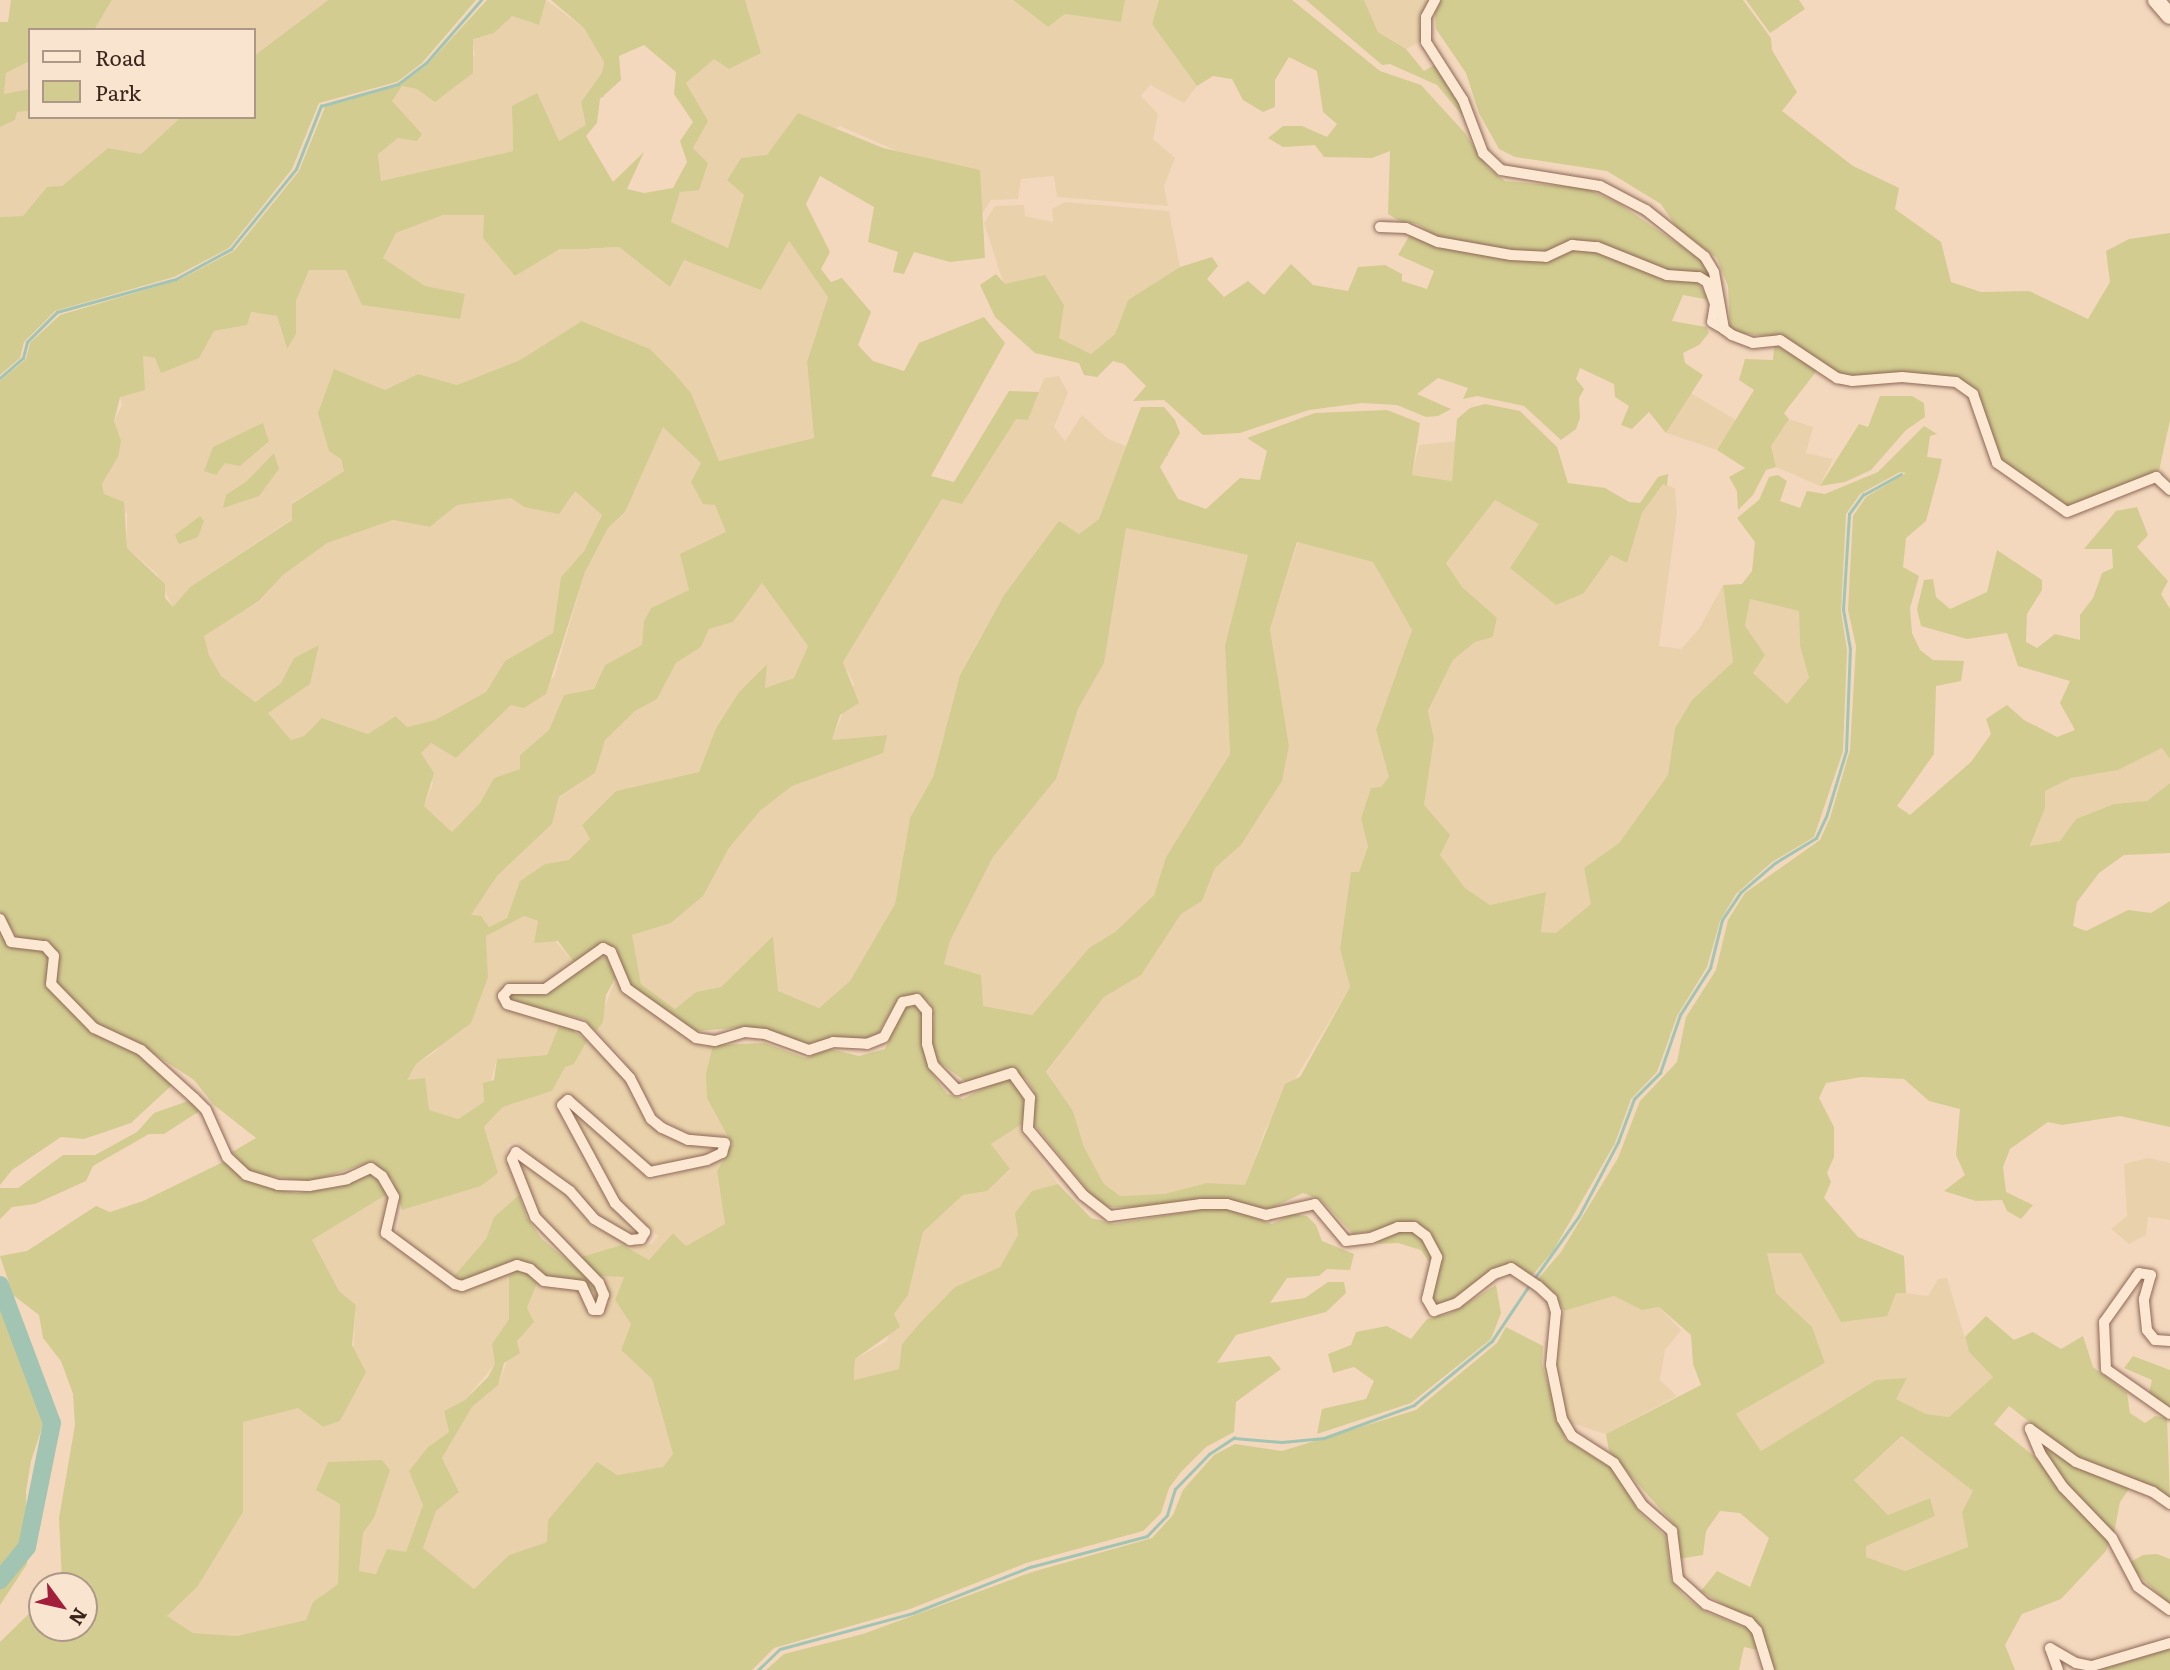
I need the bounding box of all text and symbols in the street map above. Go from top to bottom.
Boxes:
legend [28,28,256,119]
text: Road [95,41,146,72]
text: Park [95,76,141,107]
north arrow [28,1572,98,1642]
text: N [63,1603,95,1632]

